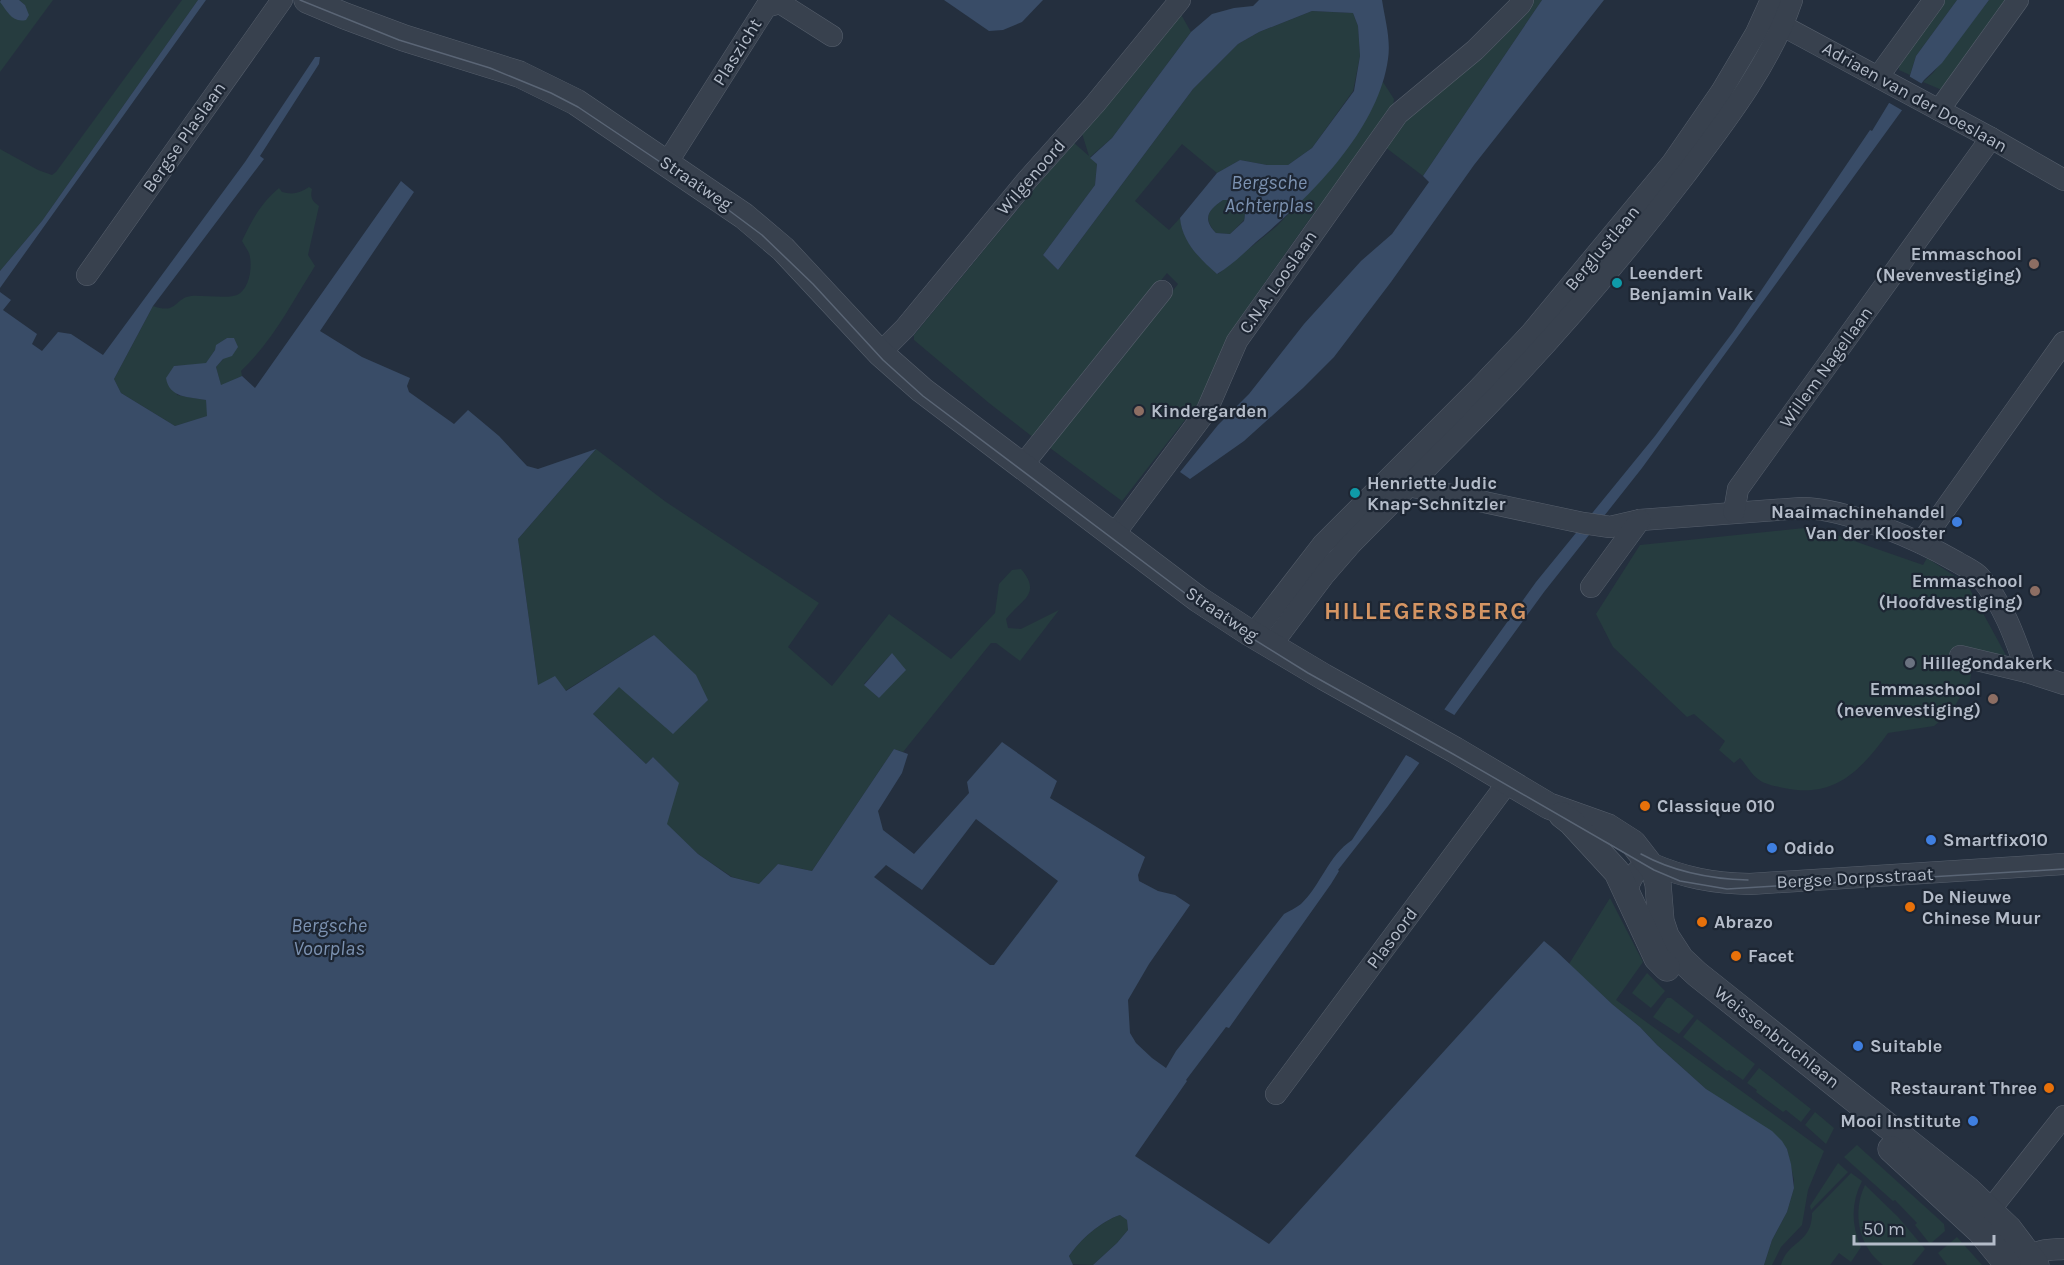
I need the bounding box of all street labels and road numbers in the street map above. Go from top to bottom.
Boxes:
street label: Plaszicht [708,14,766,90]
street label: Adriaen van der Doeslaan [1819,37,2011,157]
street label: Bergse Plaslaan [138,77,230,197]
street label: Wilgenoord [992,134,1070,220]
street label: Straatweg [655,151,737,215]
street label: Berglustlaan [1560,201,1644,295]
street label: C.N.A. Looslaan [1234,226,1322,338]
street label: Willem Nagellaan [1775,302,1877,432]
street label: Straatweg [1181,582,1263,646]
street label: Bergse Dorpsstraat [1776,863,1934,893]
street label: Plasoord [1362,903,1422,973]
street label: Weissenbruchlaan [1710,981,1844,1093]

